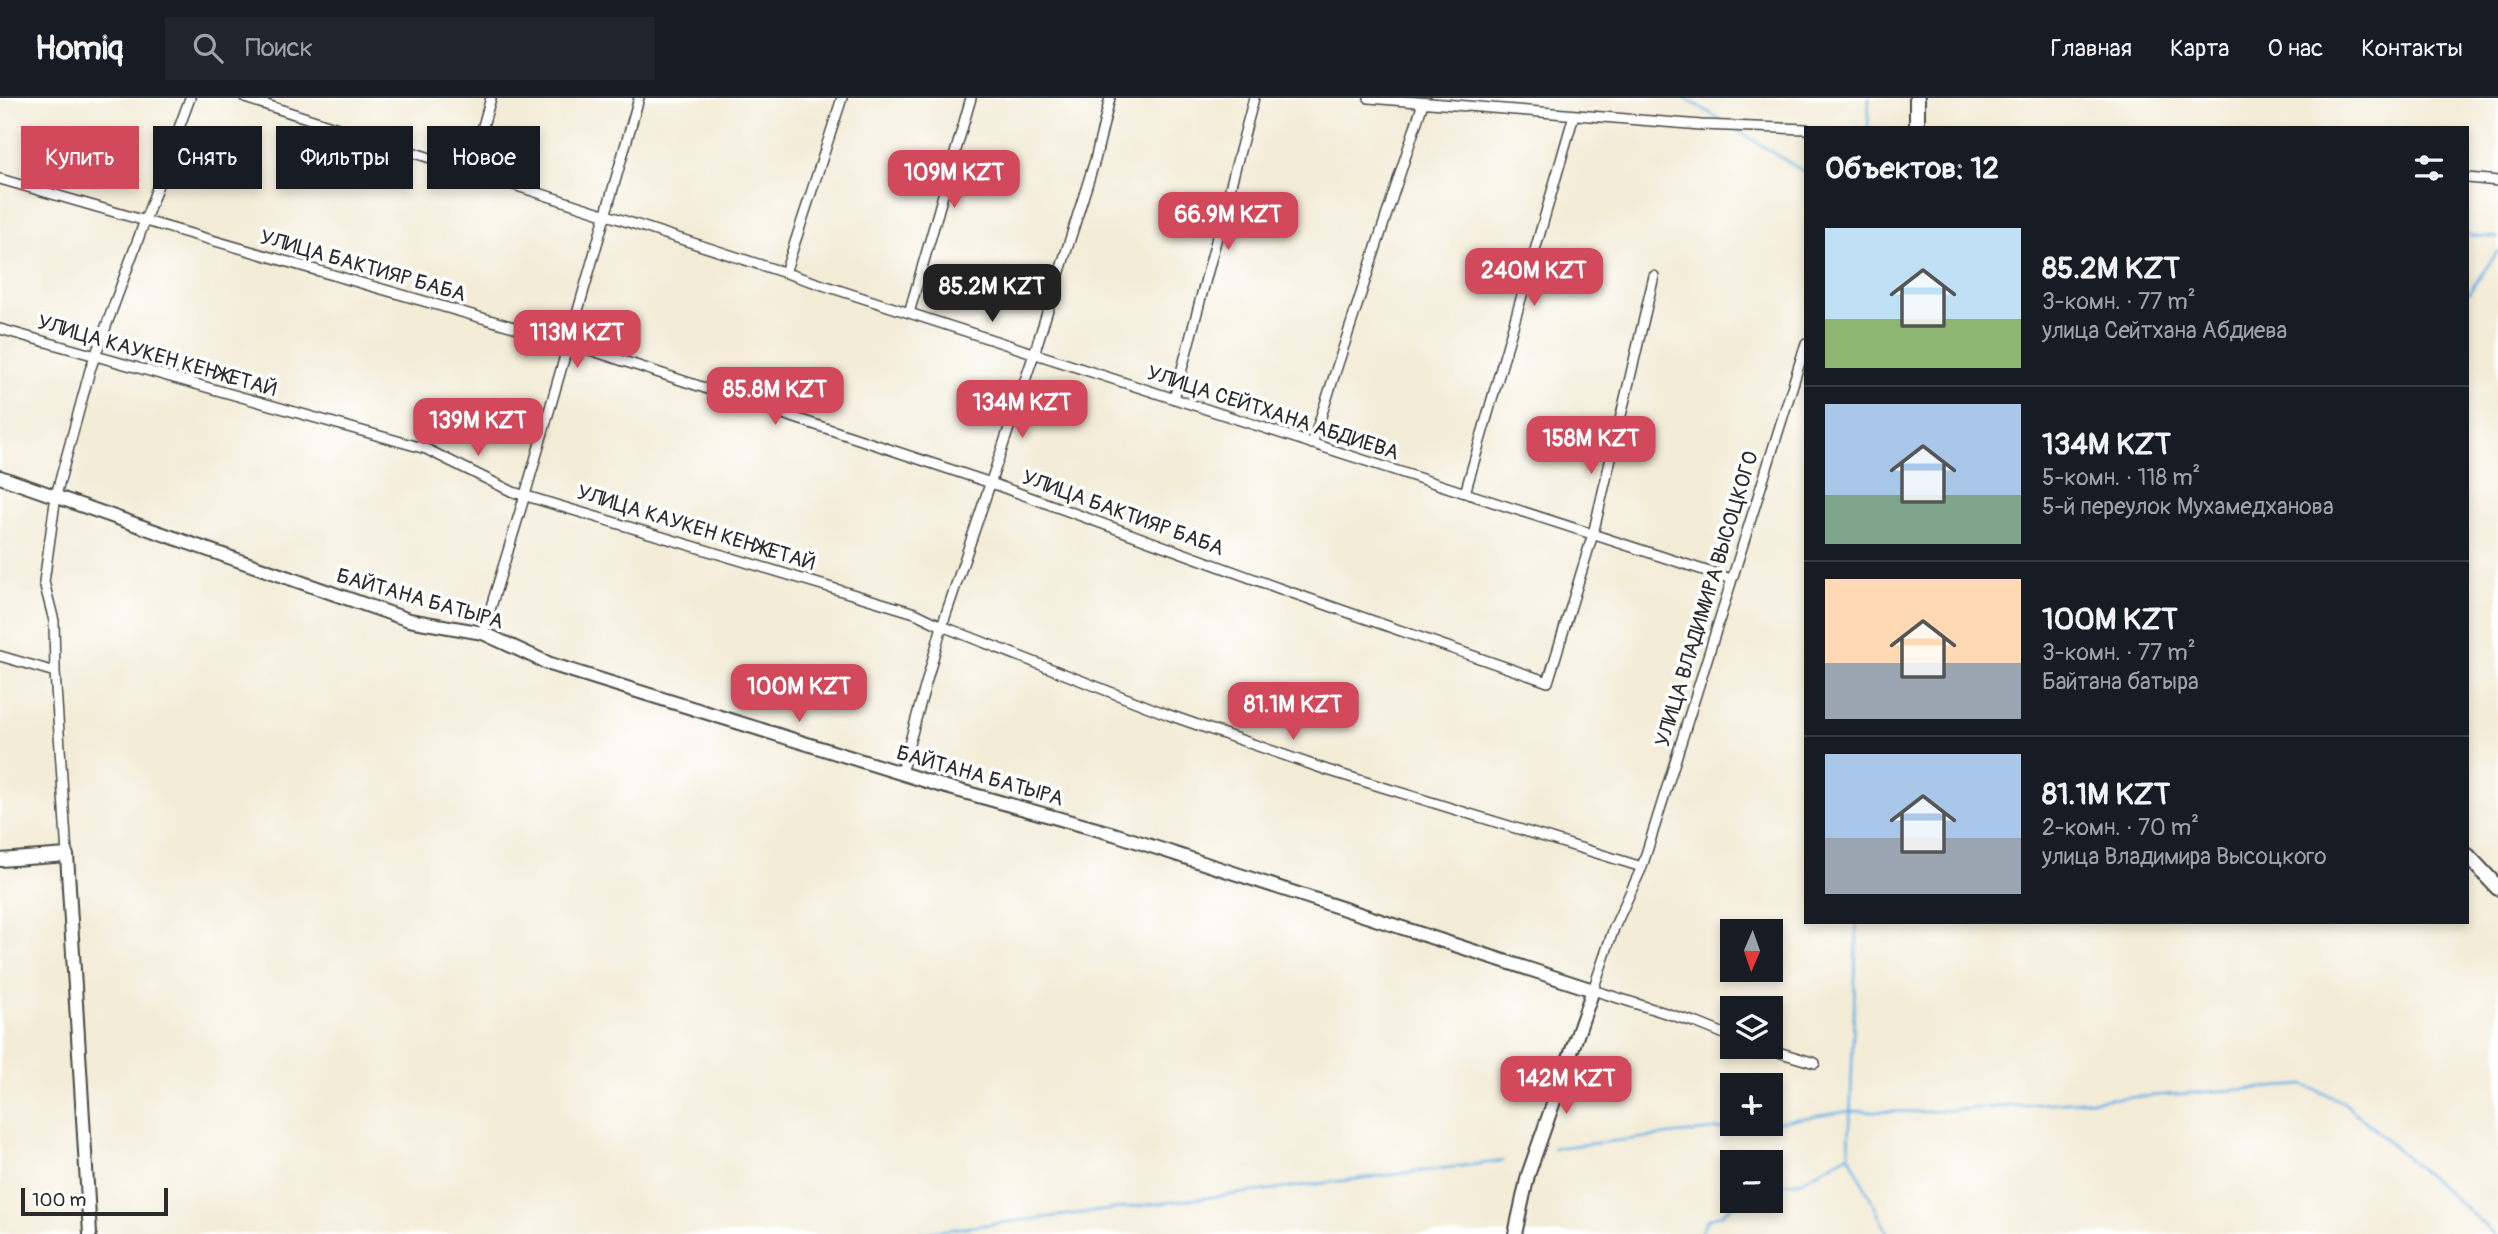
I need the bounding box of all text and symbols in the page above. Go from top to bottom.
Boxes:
search box [165,17,655,80]
text: Homiq [35,28,123,69]
icon: search [189,29,227,67]
text: Поиск [245,32,313,64]
text: Главная [2051,34,2132,63]
text: Карта [2170,34,2230,63]
text: О нас [2268,34,2323,63]
text: Контакты [2361,34,2463,63]
chip: Купить [21,126,139,189]
chip: Снять [153,126,262,189]
chip: Фильтры [276,126,413,189]
chip: Новое [427,126,540,189]
icon: filters [2410,149,2448,187]
pin: 109M KZT [882,150,1026,210]
text: Объектов: 12 [1825,150,1999,187]
text: 109M KZT [904,158,1004,187]
pin: 66.9M KZT [1148,192,1308,252]
text: 66.9M KZT [1174,200,1282,229]
street label: УЛИЦА БАКТИЯР БАБА [257,224,469,308]
pin: 240M KZT [1462,248,1606,308]
text: 85.2M KZT [2042,250,2180,287]
text: 240M KZT [1481,256,1587,285]
icon: home [1881,256,1965,340]
pin: 85.2M KZT [912,264,1072,324]
text: 85.2M KZT [939,272,1045,301]
text: 3-комн. · 77 m² [2042,287,2196,316]
street label: УЛИЦА КАУКЕН КЕНЖЕТАЙ [34,309,280,403]
pin: 113M KZT [505,310,649,370]
text: улица Сейтхана Абдиева [2042,316,2287,345]
text: 113M KZT [530,318,624,347]
street label: УЛИЦА СЕЙТХАНА АБДИЕВА [1144,359,1402,467]
pin: 85.8M KZT [695,368,855,427]
text: 85.8M KZT [723,375,827,404]
pin: 134M KZT [950,380,1094,440]
text: 134M KZT [972,388,1072,417]
pin: 139M KZT [406,398,550,458]
text: 139M KZT [429,406,527,435]
pin: 158M KZT [1519,416,1663,476]
text: 158M KZT [1543,424,1639,453]
text: 134M KZT [2042,426,2171,463]
icon: home [1881,432,1965,516]
street label: УЛИЦА ВЛАДИМИРА ВЫСОЦКОГО [1649,448,1765,750]
text: 5-комн. · 118 m² [2042,463,2200,492]
street label: УЛИЦА БАКТИЯР БАБА [1018,464,1228,562]
street label: УЛИЦА КАУКЕН КЕНЖЕТАЙ [574,479,818,577]
text: 5-й переулок Мухамедханова [2042,492,2334,521]
street label: БАЙТАНА БАТЫРА [333,562,507,636]
text: 100M KZT [2042,601,2178,638]
icon: home [1881,607,1965,691]
text: 3-комн. · 77 m² [2042,638,2196,667]
pin: 100M KZT [727,664,871,724]
text: Байтана батыра [2042,667,2199,696]
text: 100M KZT [747,672,851,701]
pin: 81.1M KZT [1213,682,1373,742]
text: 81.1M KZT [1244,690,1342,719]
street label: БАЙТАНА БАТЫРА [893,739,1067,813]
text: 81.1M KZT [2042,776,2170,813]
icon: home [1881,782,1965,866]
text: 2-комн. · 70 m² [2042,813,2199,842]
text: улица Владимира Высоцкого [2042,842,2327,871]
north arrow [1720,919,1783,982]
map controls [1720,919,1783,1213]
button: layers [1720,996,1783,1059]
pin: 142M KZT [1494,1056,1638,1116]
text: 142M KZT [1516,1064,1616,1093]
button: + [1720,1073,1783,1136]
button: − [1720,1150,1783,1213]
scale bar [21,1185,168,1217]
text: 100 m [32,1188,86,1212]

